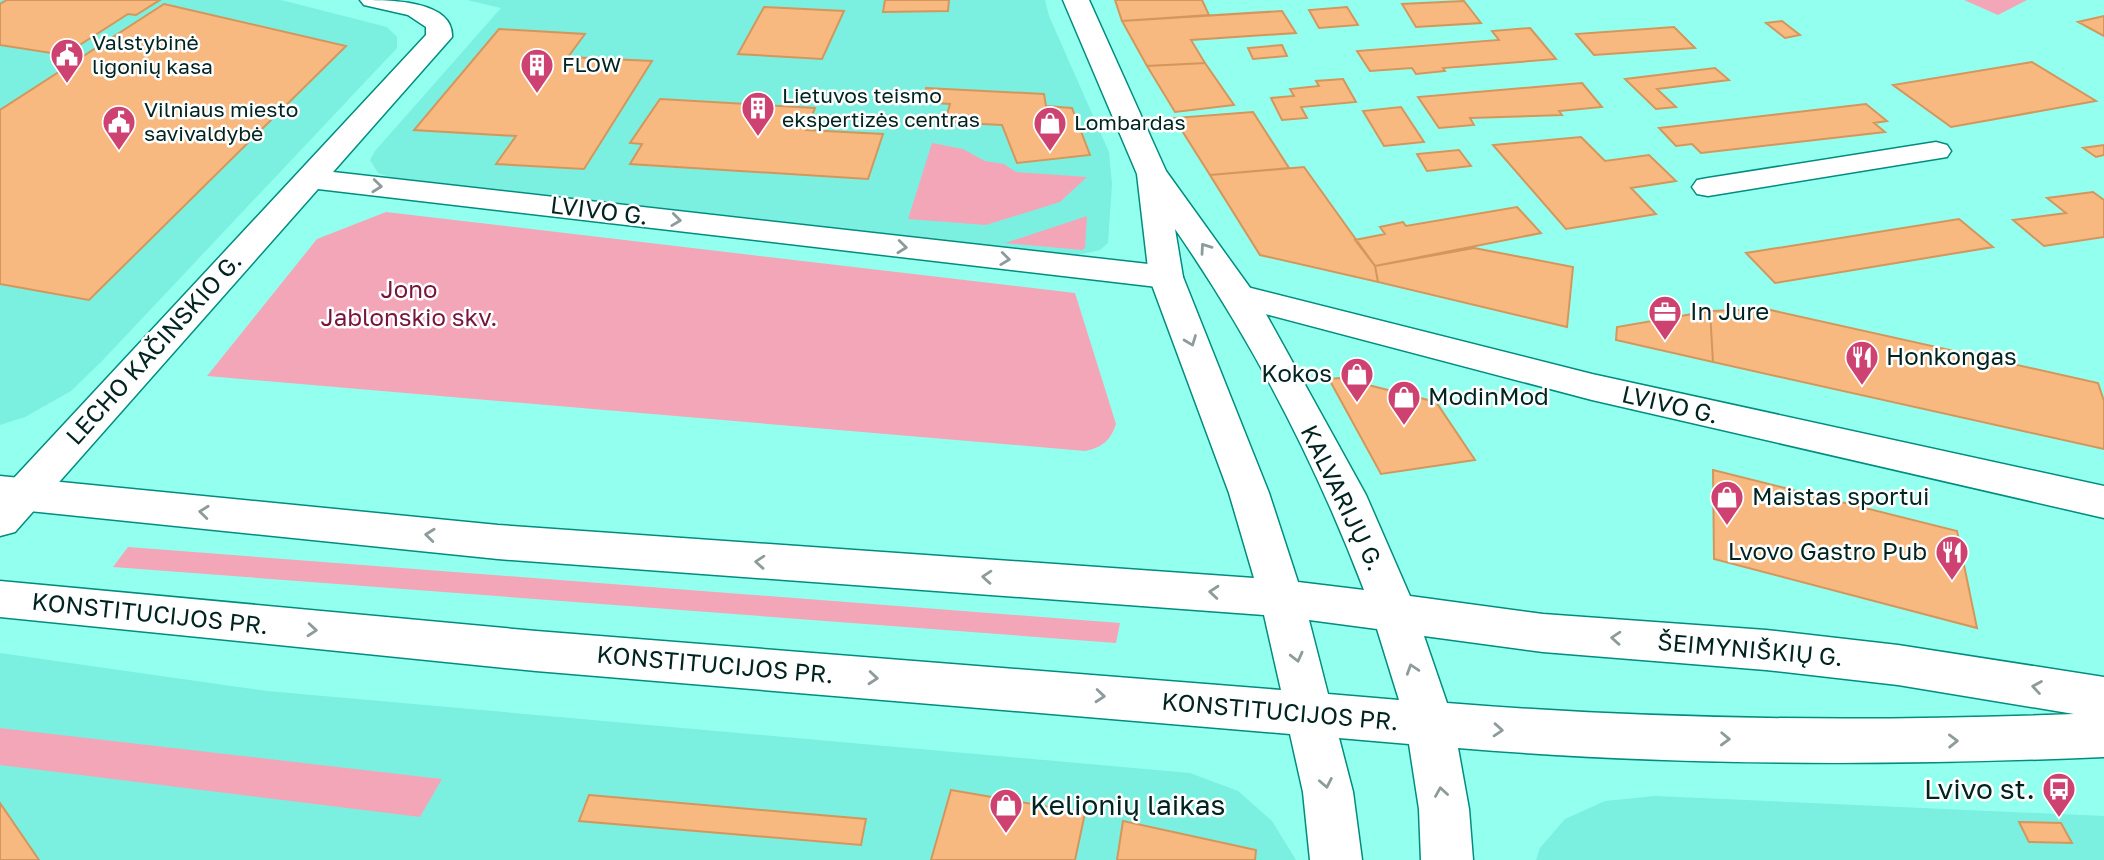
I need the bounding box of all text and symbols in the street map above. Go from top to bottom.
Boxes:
place label: Valstybinė ligonių kasa [92,29,213,79]
public building icon: Valstybinė ligonių kasa [48,36,86,85]
building icon: FLOW [518,46,556,95]
place label: FLOW [562,51,621,77]
place label: Lietuvos teismo ekspertizės centras [782,82,980,132]
building icon: Lietuvos teismo ekspertizės centras [739,89,777,138]
place label: Vilniaus miesto savivaldybė [144,96,298,146]
public building icon: Vilniaus miesto savivaldybė [100,103,138,152]
shop icon: Lombardas [1031,104,1069,153]
place label: Lombardas [1074,109,1186,135]
one-way arrow [372,178,383,193]
street label: LVIVO G. [549,189,650,230]
one-way arrow [670,213,682,228]
one-way arrow [896,239,908,254]
one-way arrow [1201,243,1213,256]
street label: LECHO KAČINSKIO G. [59,246,247,450]
one-way arrow [999,251,1011,266]
park label: Jono Jablonskio skv. [320,274,498,331]
office icon: In Jure [1646,293,1684,342]
place label: In Jure [1690,296,1769,325]
one-way arrow [1182,334,1196,346]
restaurant icon: Honkongas [1843,338,1881,387]
place label: Honkongas [1886,341,2017,370]
shop icon: Kokos [1338,355,1376,404]
place label: Kokos [1261,358,1332,387]
shop icon: ModinMod [1385,378,1423,427]
street label: LVIVO G. [1619,378,1721,429]
place label: ModinMod [1428,381,1549,410]
street label: KALVARIJŲ G. [1296,420,1391,575]
shop icon: Maistas sportui [1708,478,1746,527]
place label: Maistas sportui [1752,481,1930,510]
one-way arrow [198,505,209,520]
one-way arrow [424,528,436,543]
restaurant icon: Lvovo Gastro Pub [1933,533,1971,582]
place label: Lvovo Gastro Pub [1728,536,1927,565]
one-way arrow [754,554,765,569]
one-way arrow [981,570,992,585]
one-way arrow [1208,585,1219,600]
street label: KONSTITUCIJOS PR. [31,586,270,639]
one-way arrow [306,622,318,637]
street label: ŠEIMYNIŠKIŲ G. [1656,626,1844,671]
one-way arrow [1610,631,1621,646]
street label: KONSTITUCIJOS PR. [596,639,835,688]
one-way arrow [1289,651,1303,663]
one-way arrow [1406,663,1420,675]
one-way arrow [868,670,879,685]
one-way arrow [2031,680,2043,695]
street label: KONSTITUCIJOS PR. [1161,686,1400,735]
one-way arrow [1095,688,1106,703]
one-way arrow [1493,722,1504,737]
one-way arrow [1720,731,1731,746]
one-way arrow [1948,733,1959,749]
bus stop icon: Lvivo st. [2040,770,2078,819]
place label: Lvivo st. [1924,772,2035,805]
one-way arrow [1318,777,1333,789]
shop icon: Kelionių laikas [987,786,1025,835]
one-way arrow [1434,786,1449,798]
place label: Kelionių laikas [1030,788,1225,821]

